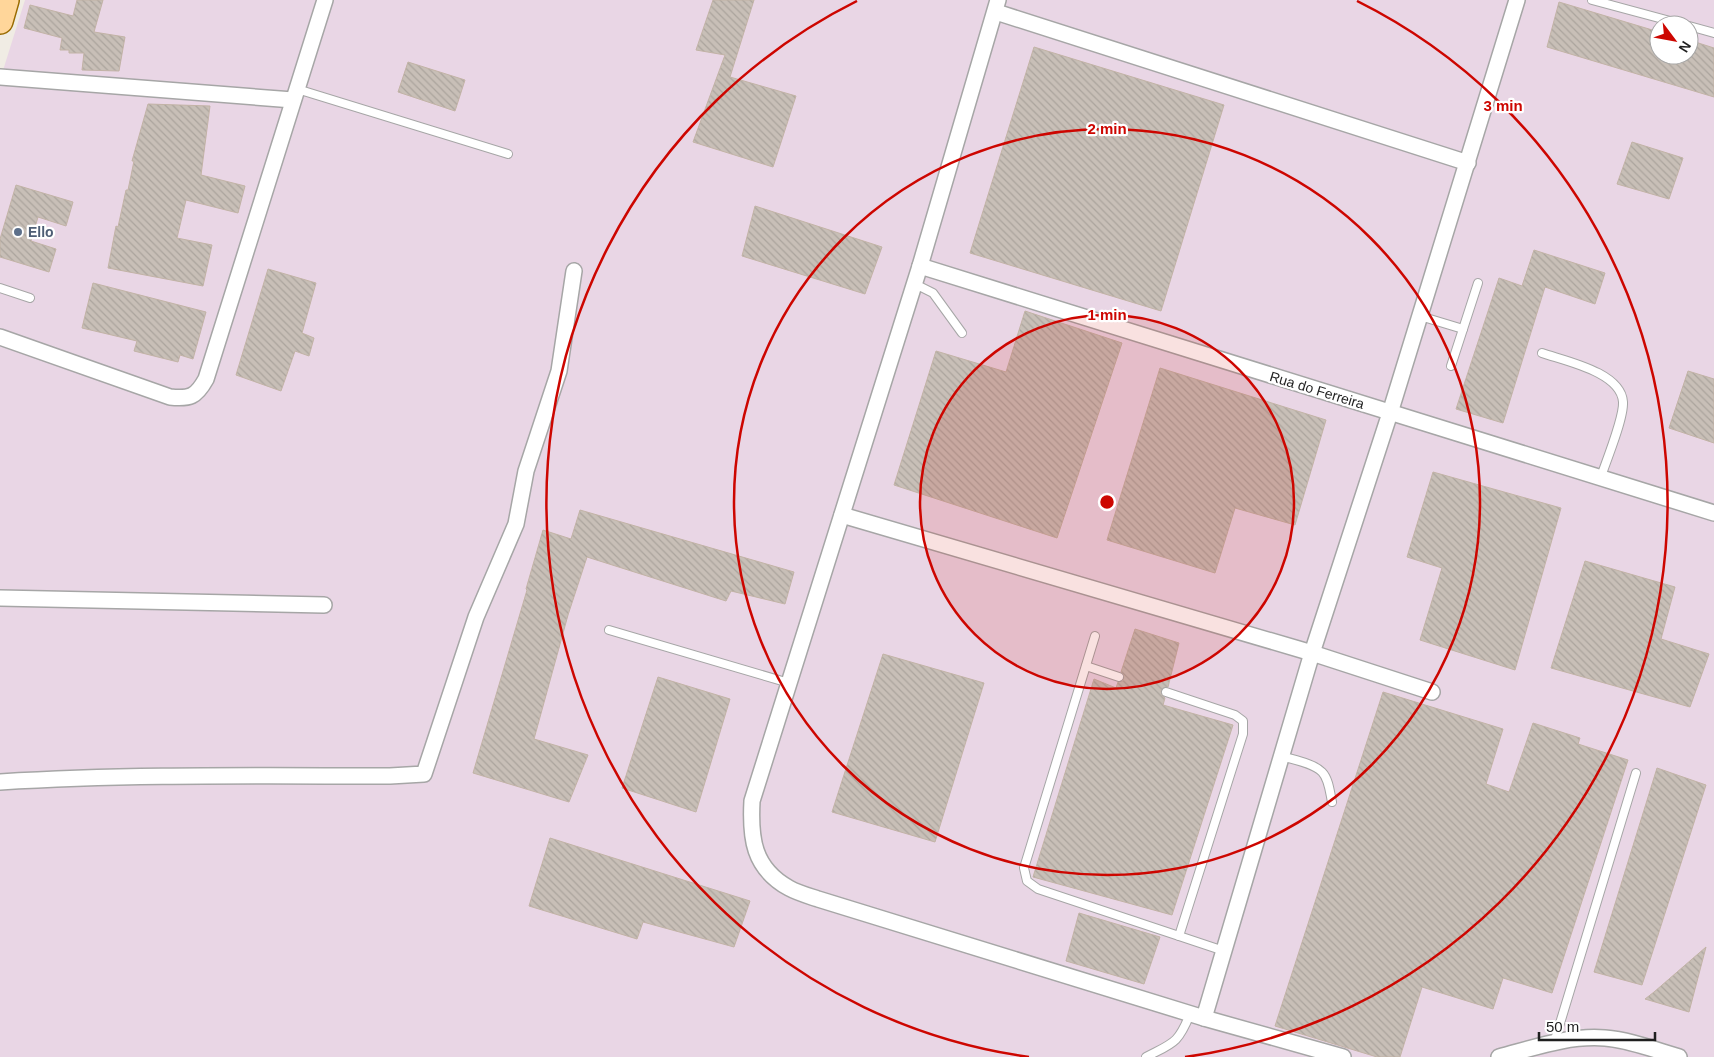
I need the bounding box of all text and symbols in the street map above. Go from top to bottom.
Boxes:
north arrow [1649,15,1699,65]
text: N [1676,38,1694,55]
text: 3 min [1483,97,1523,114]
text: 2 min [1087,120,1127,137]
place label: Ello [28,224,54,240]
marker: Ello [12,226,24,238]
text: 1 min [1087,306,1127,323]
street label: Rua do Ferreira [1268,368,1366,412]
centre of rings [1098,493,1116,511]
scale bar [1539,1010,1655,1042]
text: 50 m [1546,1018,1579,1035]

